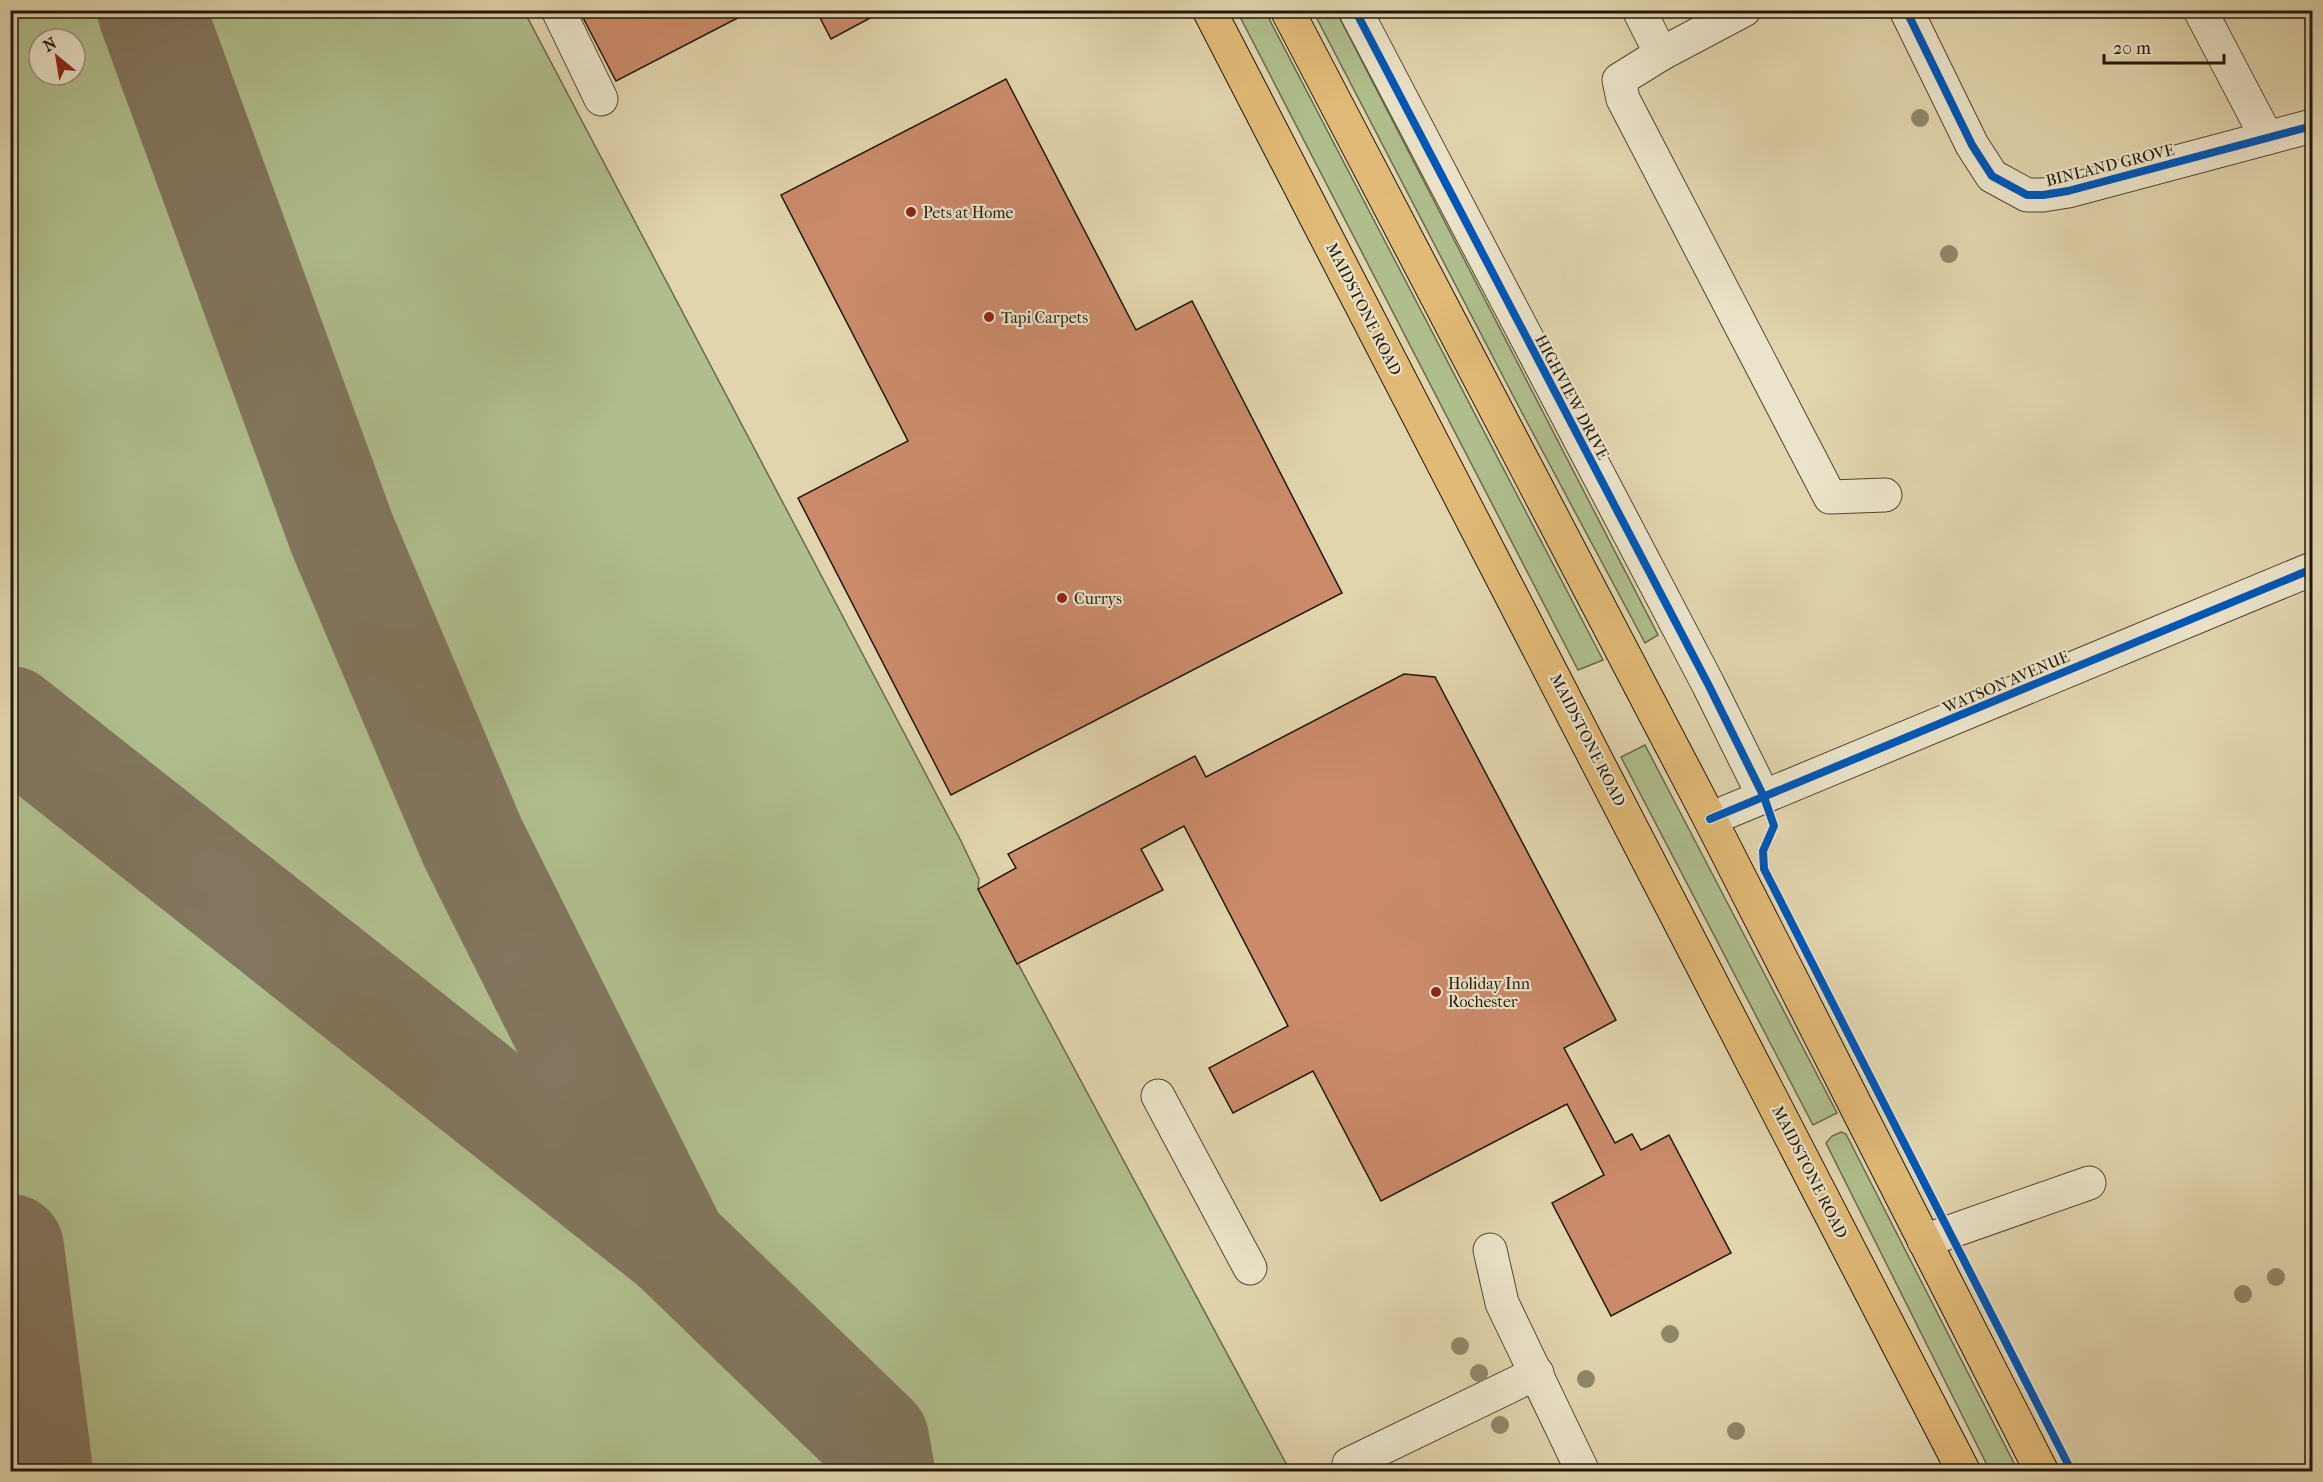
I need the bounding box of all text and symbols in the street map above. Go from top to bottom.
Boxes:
north arrow [27,27,87,87]
scale bar [2104,27,2224,65]
text: N [40,33,61,56]
text: 20 m [2113,38,2151,59]
street label: BINLAND GROVE [2044,140,2176,190]
place label: Pets at Home [923,203,1014,222]
marker: Pets at Home [904,205,918,219]
street label: MAIDSTONE ROAD [1322,239,1406,379]
place label: Tapi Carpets [1001,308,1088,327]
marker: Tapi Carpets [982,310,996,324]
street label: HIGHVIEW DRIVE [1531,331,1613,463]
place label: Currys [1074,589,1122,608]
marker: Currys [1055,591,1069,605]
street label: WATSON AVENUE [1939,647,2072,718]
street label: MAIDSTONE ROAD [1546,670,1630,810]
place label: Holiday Inn Rochester [1448,974,1531,1011]
marker: Holiday Inn Rochester [1429,985,1443,999]
street label: MAIDSTONE ROAD [1768,1102,1852,1242]

